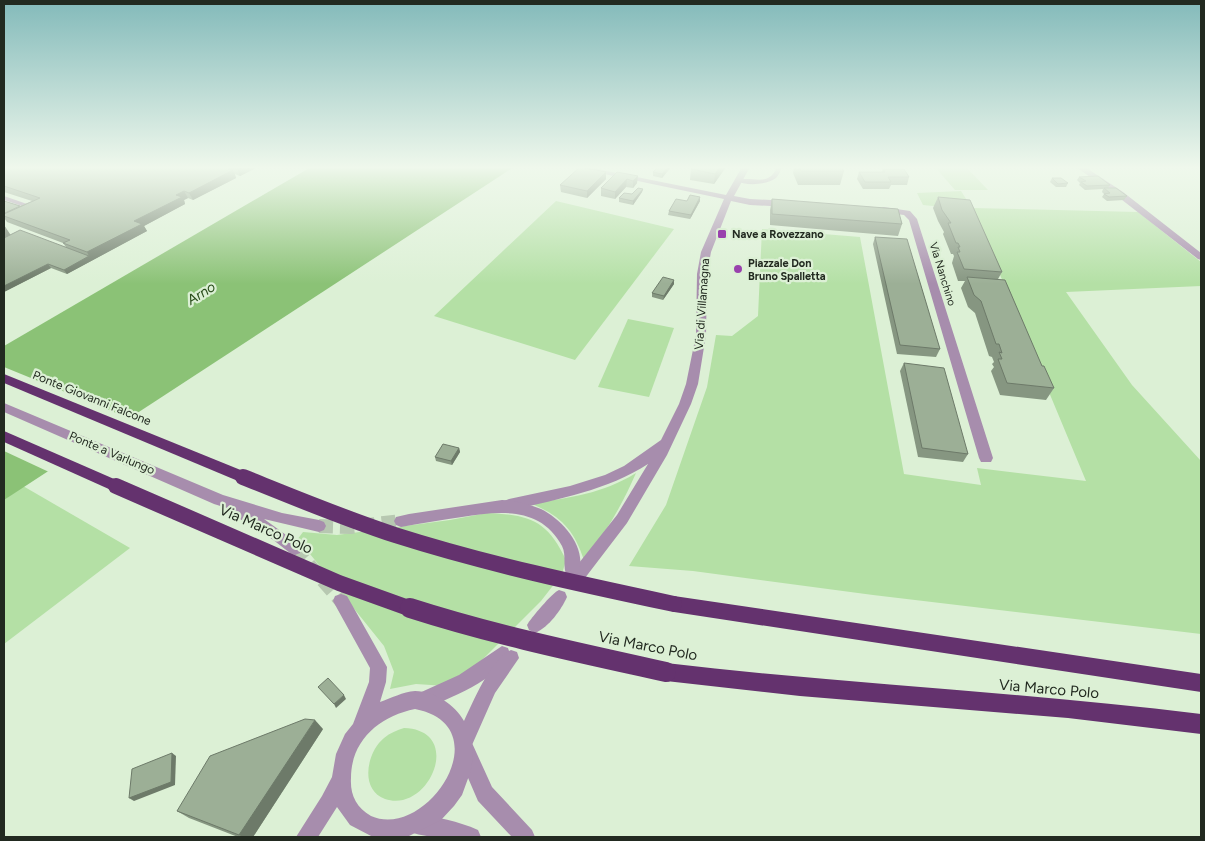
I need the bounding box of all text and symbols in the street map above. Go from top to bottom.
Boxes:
marker: Nave a Rovezzano [716,228,728,240]
place label: Nave a Rovezzano [732,228,824,241]
street label: Via Nanchino [927,241,958,308]
place label: Piazzale Don Bruno Spalletta [748,257,826,283]
street label: Via di Villamagna [692,258,712,350]
marker: Piazzale Don Bruno Spalletta [732,263,744,275]
water label: Arno [183,278,219,309]
street label: Ponte Giovanni Falcone [31,368,154,428]
street label: Ponte a Varlungo [67,429,157,477]
street label: Via Marco Polo [216,500,316,558]
street label: Via Marco Polo [597,628,699,664]
street label: Via Marco Polo [998,676,1100,702]

